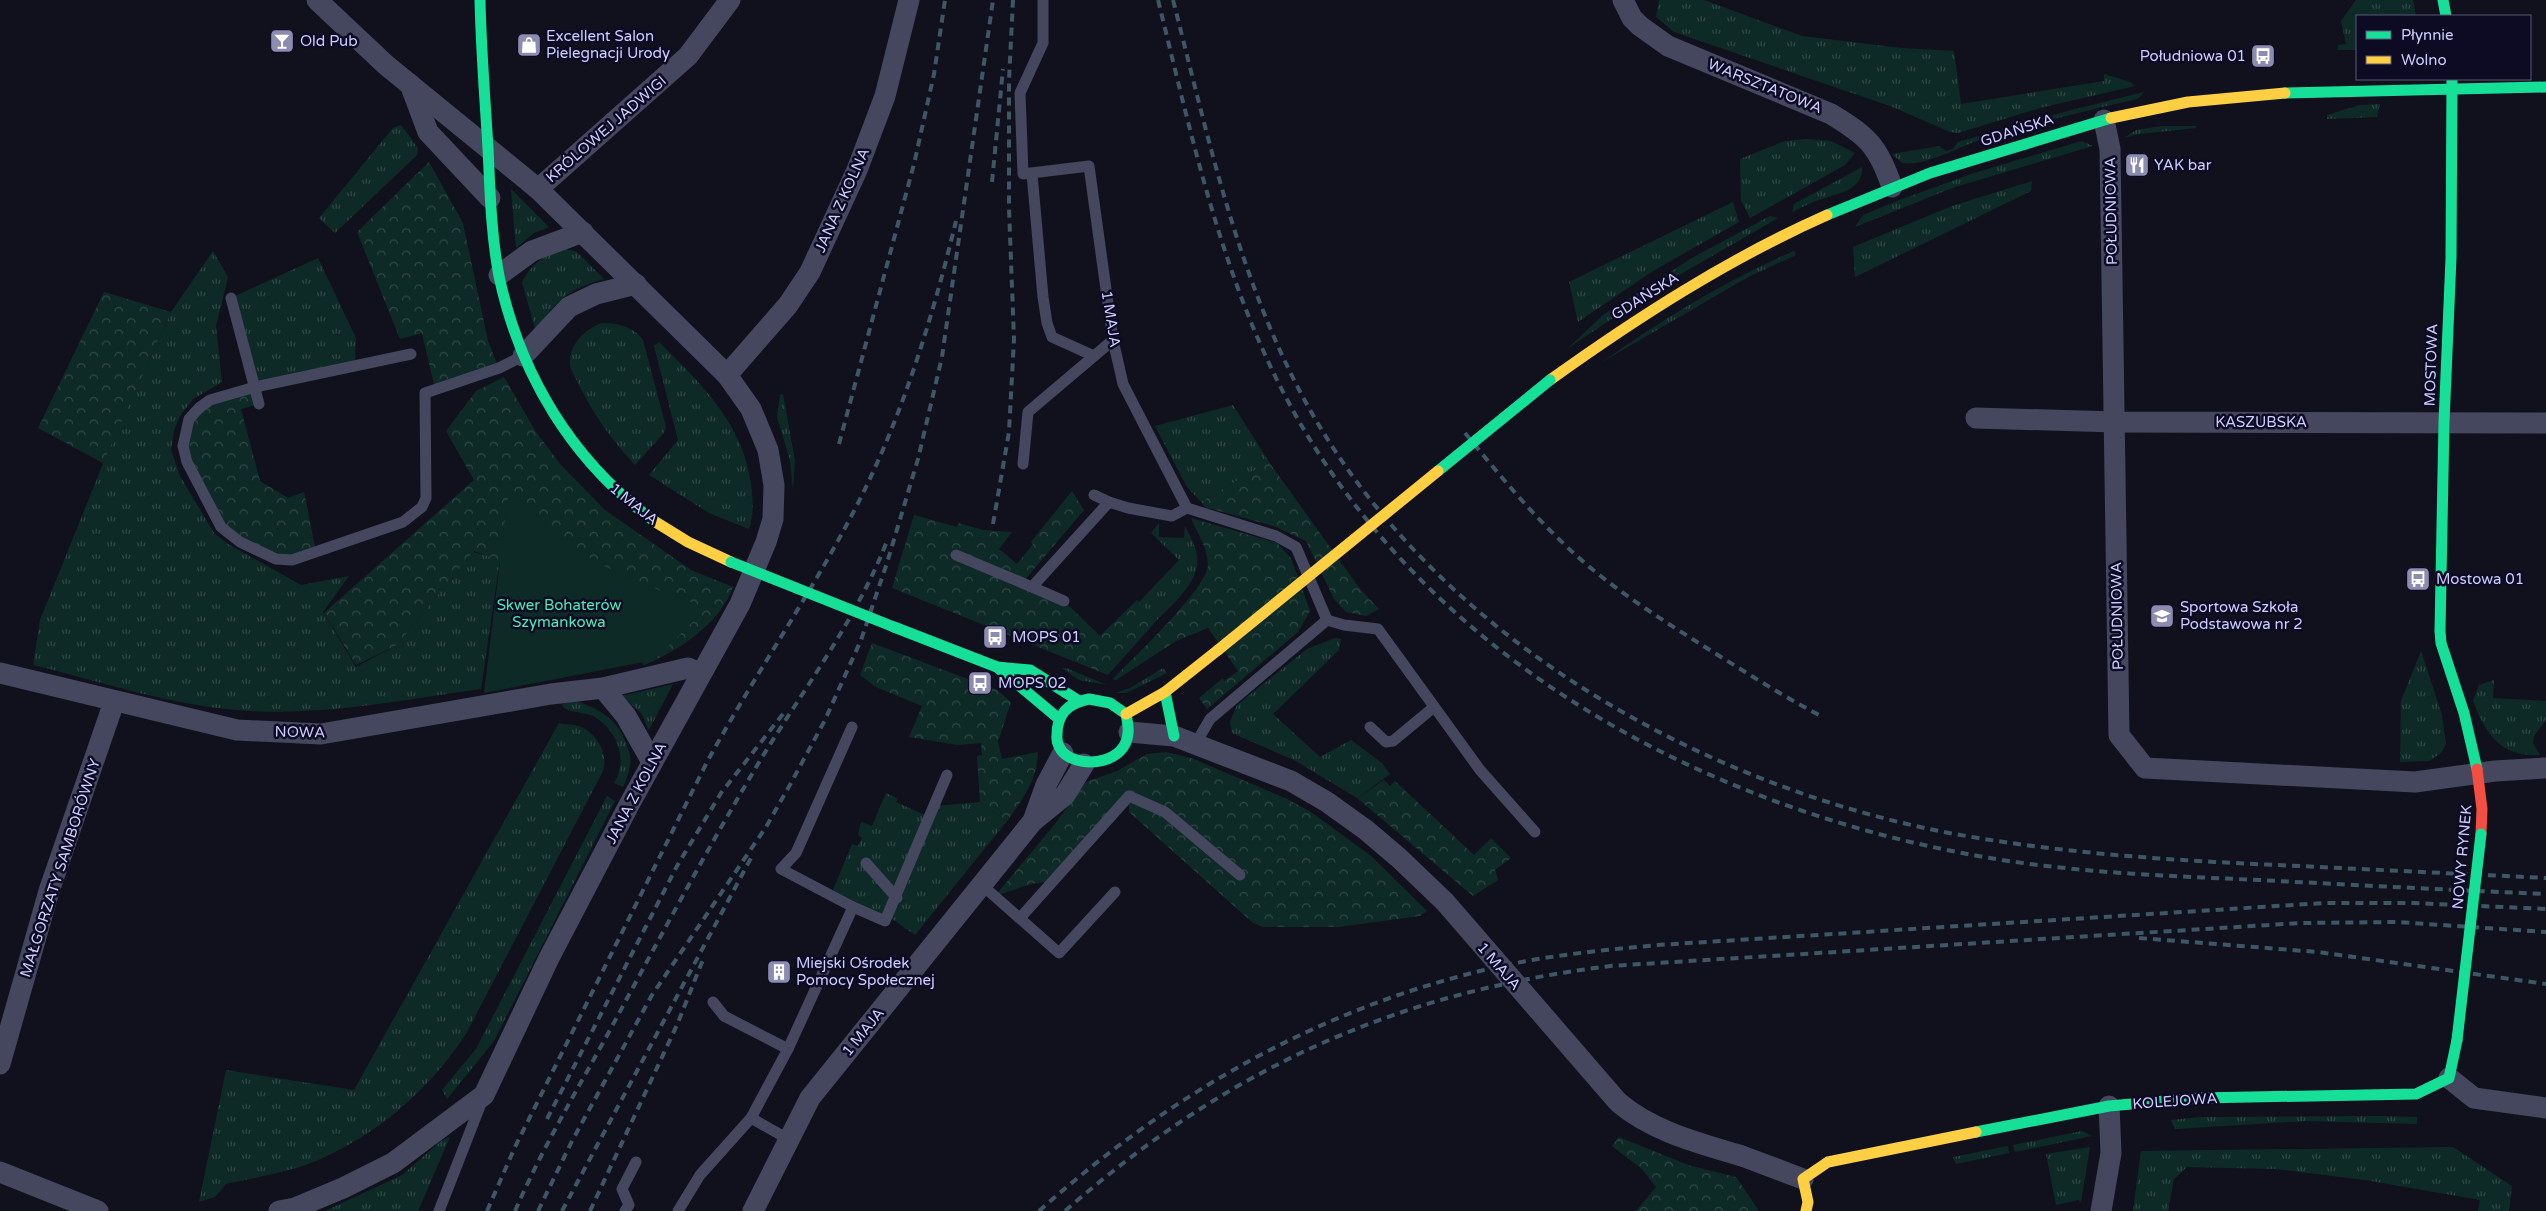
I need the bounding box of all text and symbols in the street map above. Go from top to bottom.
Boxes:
legend [2356,15,2531,80]
text: Płynnie [2401,26,2454,44]
place label: Excellent Salon Pielegnacji Urody [546,27,670,62]
bar icon: Old Pub [269,28,295,54]
place label: Old Pub [300,32,358,50]
shop icon: Excellent Salon Pielegnacji Urody [516,32,542,58]
bus stop icon: Południowa 01 [2250,43,2276,69]
place label: Południowa 01 [2140,47,2246,65]
text: Wolno [2401,51,2447,69]
street label: WARSZTATOWA [1705,55,1825,117]
street label: KRÓLOWEJ JADWIGI [542,72,670,186]
street label: GDAŃSKA [1978,110,2056,150]
street label: JANA Z KOLNA [811,145,873,255]
restaurant icon: YAK bar [2124,152,2150,178]
place label: YAK bar [2154,156,2212,174]
street label: POŁUDNIOWA [2101,157,2121,265]
street label: GDAŃSKA [1608,268,1682,324]
street label: 1 MAJA [1098,289,1124,349]
street label: MOSTOWA [2421,323,2441,407]
street label: KASZUBSKA [2215,413,2307,431]
street label: 1 MAJA [606,479,662,529]
street label: POŁUDNIOWA [2107,562,2127,670]
bus stop icon: Mostowa 01 [2405,566,2431,592]
place label: Mostowa 01 [2436,570,2524,588]
park label: Skwer Bohaterów Szymankowa [497,596,621,631]
place label: Sportowa Szkoła Podstawowa nr 2 [2180,598,2303,633]
school or university icon: Sportowa Szkoła Podstawowa nr 2 [2149,603,2175,629]
bus stop icon: MOPS 01 [982,624,1008,650]
place label: MOPS 01 [1012,628,1081,646]
bus stop icon: MOPS 02 [967,670,993,696]
place label: MOPS 02 [998,674,1067,692]
street label: NOWA [275,723,325,741]
street label: JANA Z KOLNA [602,739,670,847]
street label: MAŁGORZATY SAMBORÓWNY [16,756,104,980]
street label: NOWY RYNEK [2448,804,2476,910]
street label: 1 MAJA [1473,939,1525,993]
place label: Miejski Ośrodek Pomocy Społecznej [796,954,935,989]
building icon: Miejski Ośrodek Pomocy Społecznej [766,959,792,985]
street label: 1 MAJA [838,1004,888,1060]
street label: KOLEJOWA [2132,1089,2218,1113]

